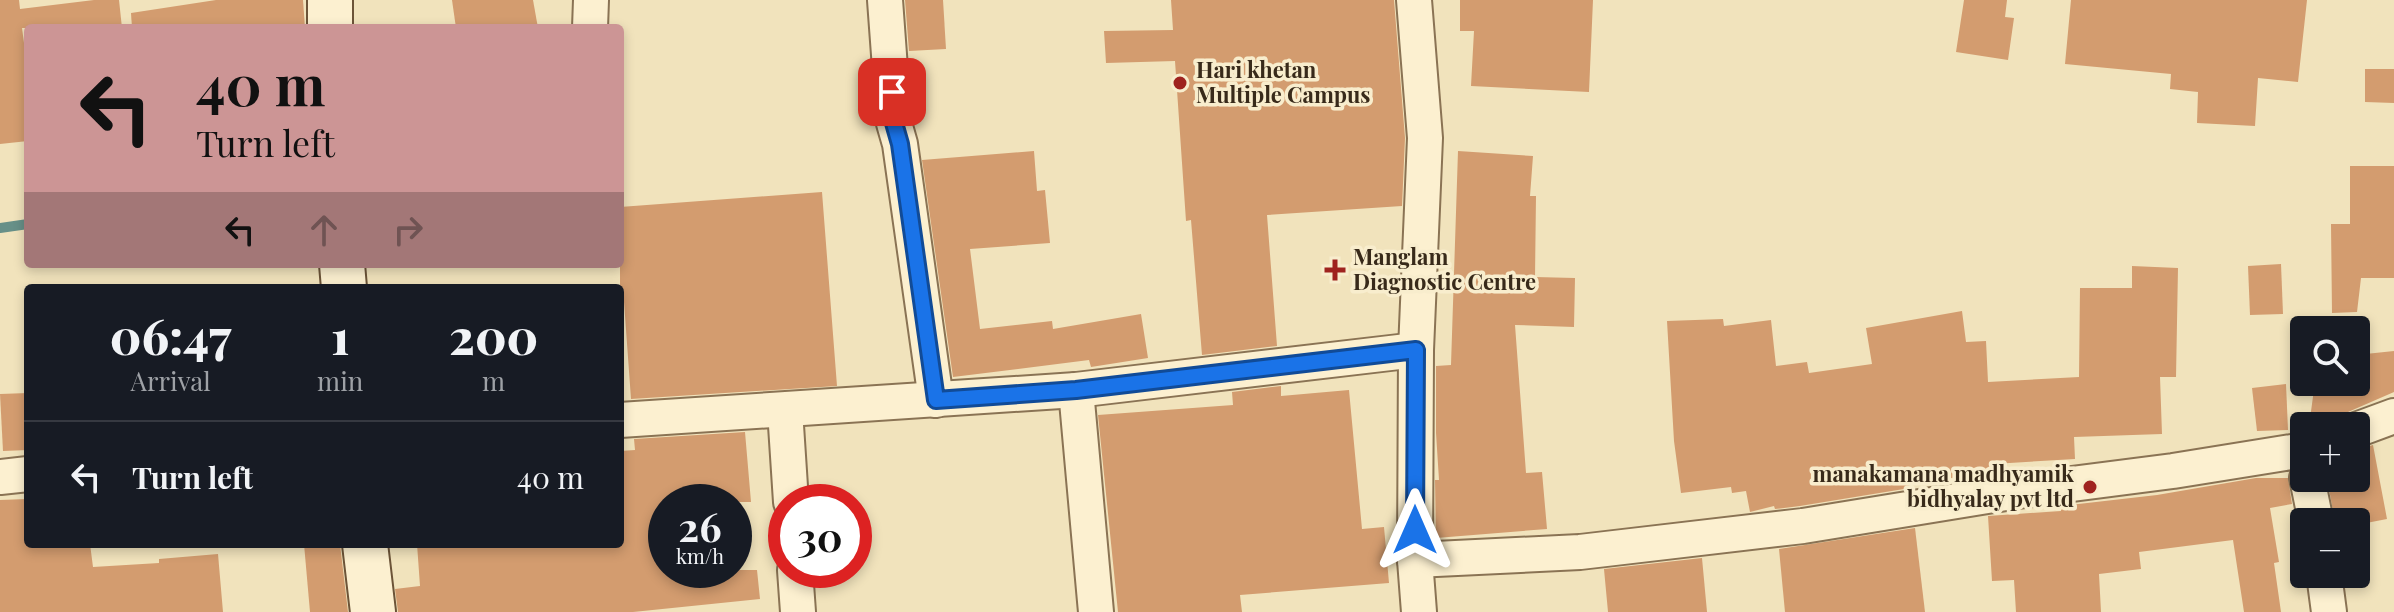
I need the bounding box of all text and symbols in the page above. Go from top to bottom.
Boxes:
text: 40 m [196,46,325,121]
place label: Hari khetan Multiple Campus [1196,54,1371,109]
icon: left [64,56,168,160]
pin [858,58,926,126]
icon: arrive [870,70,914,114]
marker: Hari khetan Multiple Campus [1171,74,1189,92]
text: Turn left [196,118,335,166]
icon: left [218,208,262,252]
icon: ahead [302,208,346,252]
icon: right [386,208,430,252]
place label: Manglam Diagnostic Centre [1353,241,1536,296]
marker: Manglam Diagnostic Centre [1324,259,1346,281]
text: 06:47 [110,303,231,367]
text: 1 [331,303,350,367]
text: 200 [449,303,538,367]
map controls [2290,316,2370,588]
button: search [2290,316,2370,396]
text: Arrival [131,363,211,398]
text: min [317,363,363,398]
text: m [482,363,505,398]
button: + [2290,412,2370,492]
icon: left [64,455,108,499]
text: Turn left [132,457,253,497]
text: 40 m [517,457,584,497]
place label: manakamana madhyamik bidhyalay pvt ltd [1813,458,2074,513]
marker: manakamana madhyamik bidhyalay pvt ltd [2081,478,2099,496]
speed limit sign: 30 [768,484,872,588]
position arrow [1373,488,1457,572]
text: 26 [678,499,722,552]
button: − [2290,508,2370,588]
text: km/h [676,542,724,569]

